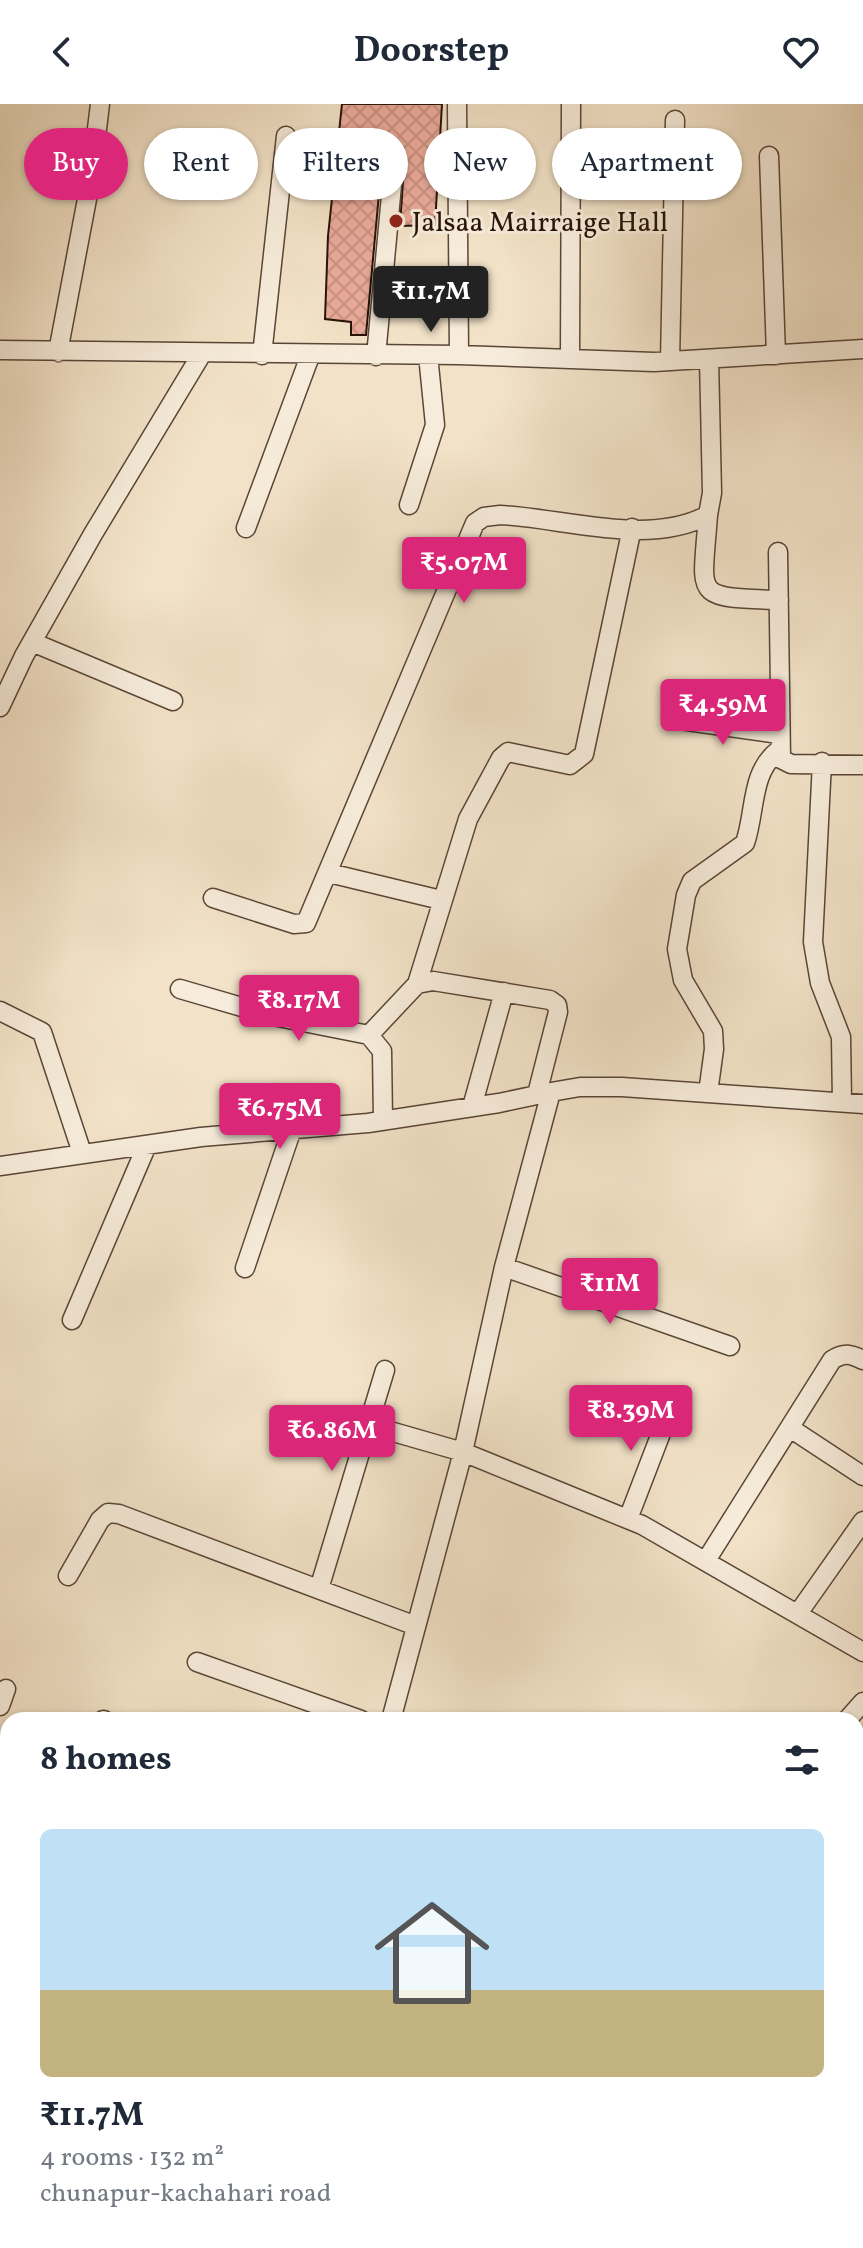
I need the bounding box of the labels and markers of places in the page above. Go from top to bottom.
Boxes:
place label: Jalsaa Mairraige Hall [412,204,668,243]
marker: Jalsaa Mairraige Hall [387,212,405,230]
pin: ₹11.7M [366,266,496,334]
pin: ₹5.07M [399,537,529,605]
pin: ₹4.59M [658,679,788,747]
pin: ₹8.17M [234,975,364,1043]
pin: ₹6.75M [215,1083,345,1151]
pin: ₹11M [563,1258,657,1326]
pin: ₹8.39M [566,1385,696,1453]
pin: ₹6.86M [267,1405,397,1473]

